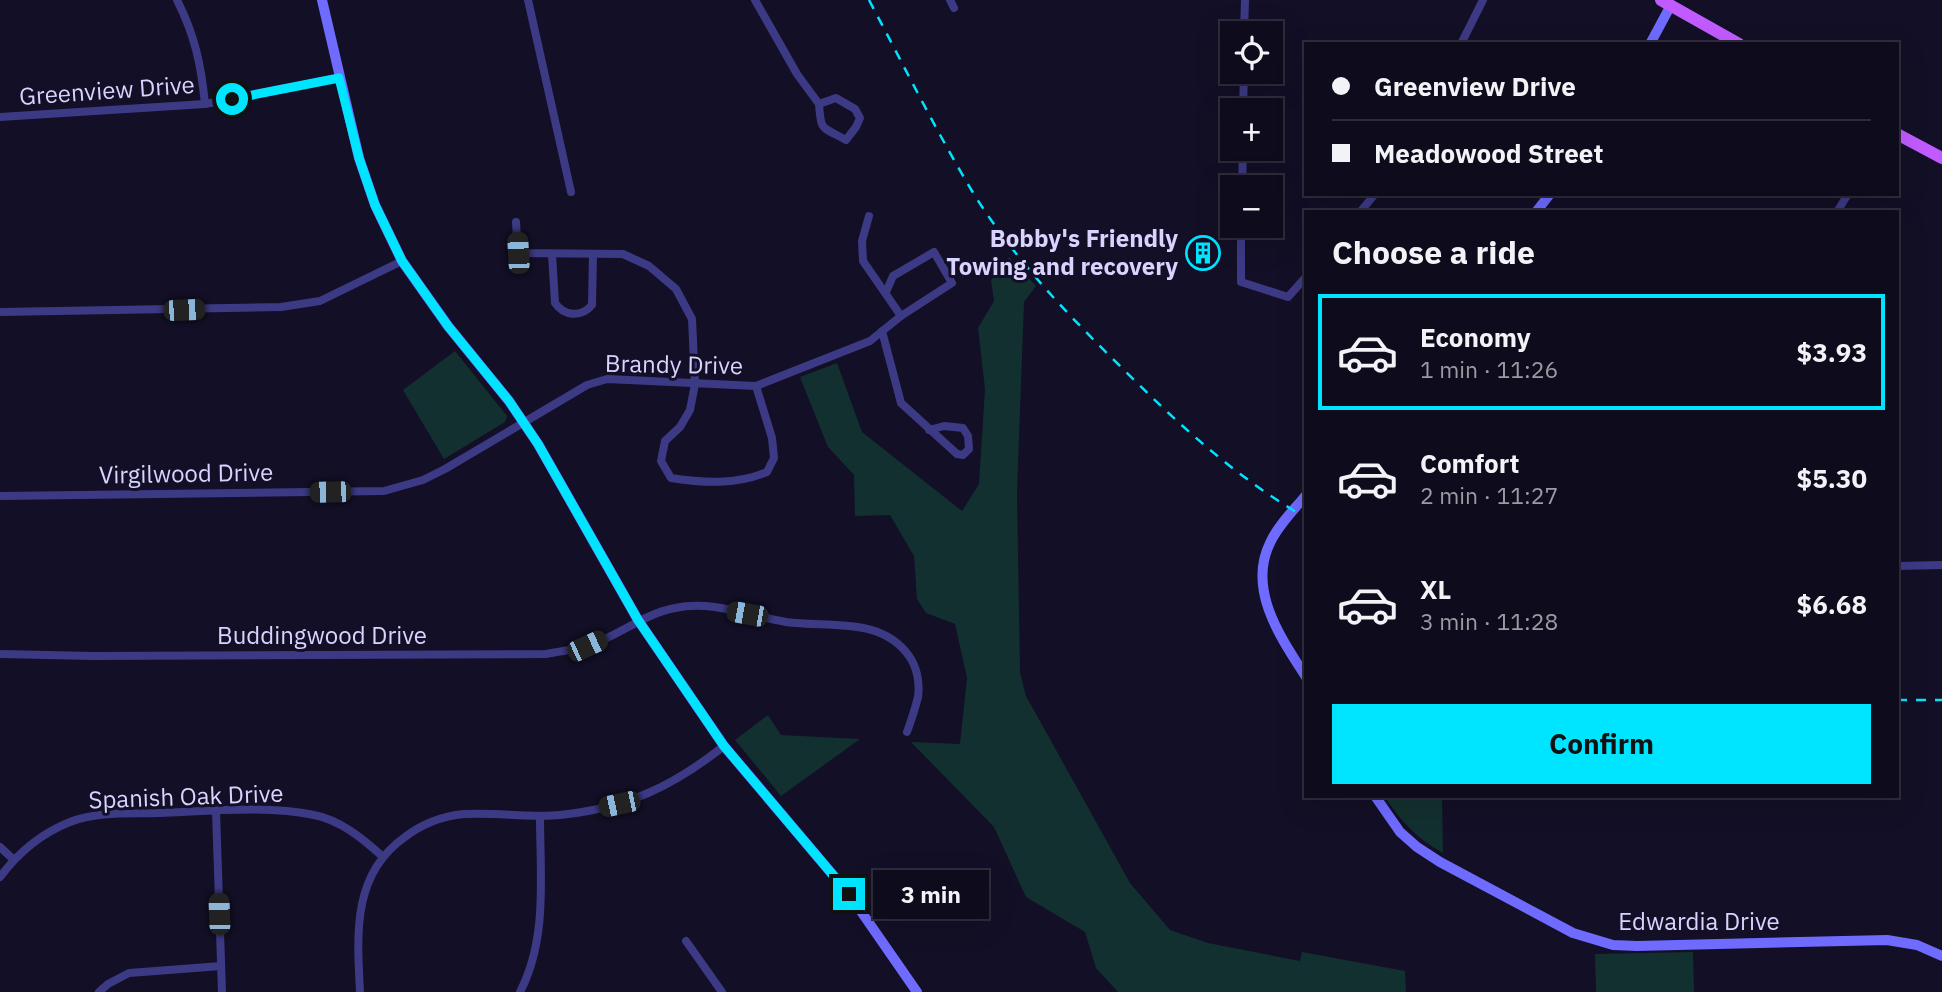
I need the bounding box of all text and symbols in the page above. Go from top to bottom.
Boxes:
map controls [1220,21,1283,238]
button: locate [1220,21,1283,84]
street label: Greenview Drive [18,68,196,112]
text: Greenview Drive [1374,69,1576,103]
route start [216,83,248,115]
button: + [1220,98,1283,161]
text: Meadowood Street [1374,136,1603,170]
button: − [1220,175,1283,238]
place label: Bobby's Friendly Towing and recovery [946,222,1178,282]
car [507,231,530,275]
text: Choose a ride [1332,231,1535,273]
building icon: Bobby's Friendly Towing and recovery [1184,234,1222,272]
car [163,299,206,321]
text: Economy [1420,320,1531,354]
icon: car [1336,321,1399,384]
text: $3.93 [1797,335,1867,369]
street label: Brandy Drive [605,347,743,381]
text: 1 min · 11:26 [1420,354,1558,384]
text: Comfort [1420,446,1519,480]
icon: car [1336,447,1399,510]
street label: Virgilwood Drive [98,455,273,491]
text: $5.30 [1797,461,1867,495]
text: 2 min · 11:27 [1420,480,1558,510]
car [309,481,352,503]
text: XL [1420,572,1451,606]
icon: car [1336,573,1399,636]
text: $6.68 [1797,587,1867,621]
car [725,600,770,628]
text: 3 min · 11:28 [1420,606,1558,636]
street label: Buddingwood Drive [217,619,427,651]
car [564,628,611,664]
button: Confirm [1332,704,1871,784]
street label: Spanish Oak Drive [88,777,284,815]
car [597,789,642,819]
callout: 3 min [874,870,989,918]
route end [833,878,865,910]
text: 3 min [901,879,961,909]
car [208,893,231,935]
street label: Edwardia Drive [1618,905,1780,937]

